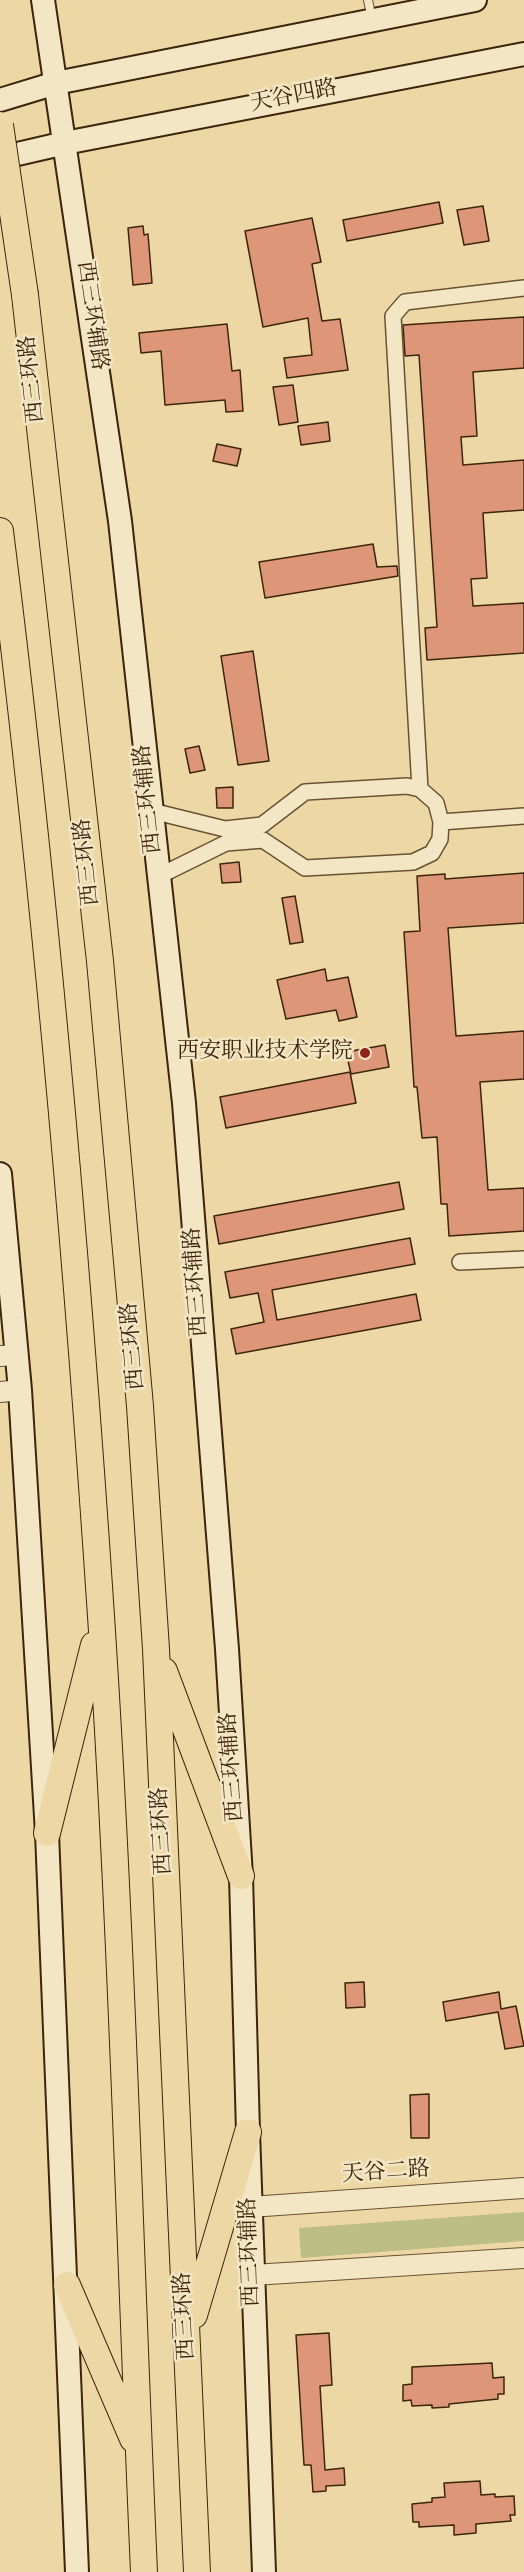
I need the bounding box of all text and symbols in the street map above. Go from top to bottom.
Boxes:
street label: 天谷四路 [248,77,340,119]
street label: 西三环辅路 [69,260,111,372]
street label: 西三环路 [16,334,52,424]
street label: 西三环辅路 [131,743,169,855]
street label: 西三环路 [71,817,107,907]
place label: 西安职业技术学院 [177,1040,353,1066]
marker: 西安职业技术学院 [358,1046,372,1060]
street label: 西三环辅路 [181,1226,215,1338]
street label: 西三环路 [118,1301,152,1391]
street label: 西三环辅路 [217,1711,251,1823]
street label: 西三环路 [149,1786,179,1876]
street label: 天谷二路 [341,2158,431,2190]
street label: 西三环辅路 [237,2197,267,2307]
street label: 西三环路 [172,2271,202,2361]

